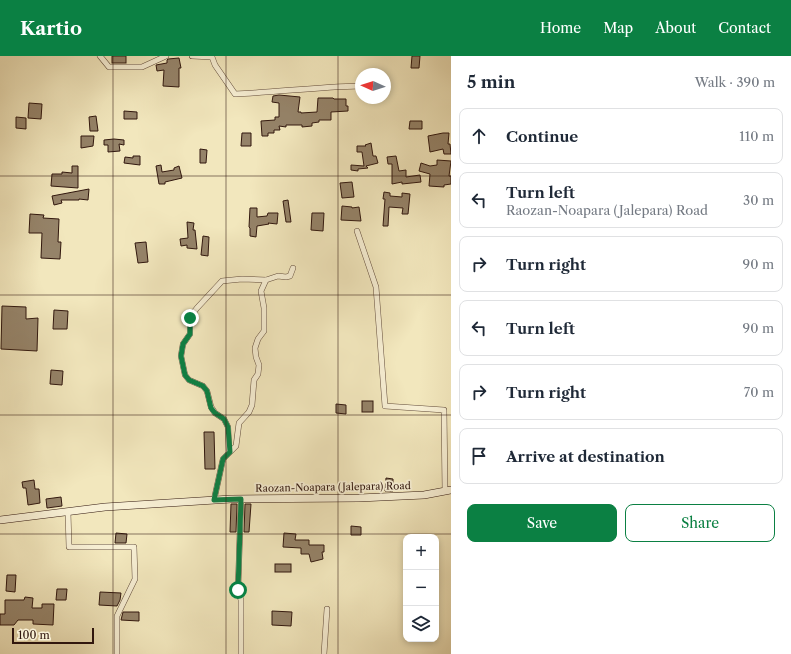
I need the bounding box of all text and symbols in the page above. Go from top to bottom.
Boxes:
text: Kartio [20,17,82,40]
text: Home [540,19,581,37]
text: Map [603,19,633,37]
text: About [655,19,696,37]
text: Contact [718,19,771,37]
north arrow [355,68,391,104]
text: 5 min [467,72,515,92]
text: Walk · 390 m [695,74,775,90]
icon: ahead [468,125,490,147]
text: Continue [506,127,578,146]
text: 110 m [739,128,774,144]
text: Turn left [506,183,575,202]
icon: left [468,189,490,211]
text: 30 m [743,192,774,208]
text: Raozan-Noapara (Jalepara) Road [506,202,708,218]
icon: right [468,253,490,275]
text: Turn right [506,255,586,274]
text: 90 m [743,256,774,272]
route end [181,309,199,327]
icon: left [468,317,490,339]
text: Turn left [506,319,575,338]
text: 90 m [743,320,774,336]
icon: right [468,381,490,403]
text: Turn right [506,383,586,402]
text: 70 m [744,384,774,400]
icon: arrive [468,445,490,467]
text: Arrive at destination [506,447,665,466]
street label: Raozan-Noapara (Jalepara) Road [255,479,411,495]
button: Save [467,504,617,542]
button: Share [625,504,775,542]
map controls [403,534,439,642]
button: + [403,534,439,570]
button: − [403,570,439,606]
route start [229,581,247,599]
button: layers [403,606,439,642]
scale bar [12,626,94,645]
text: 100 m [18,628,50,642]

